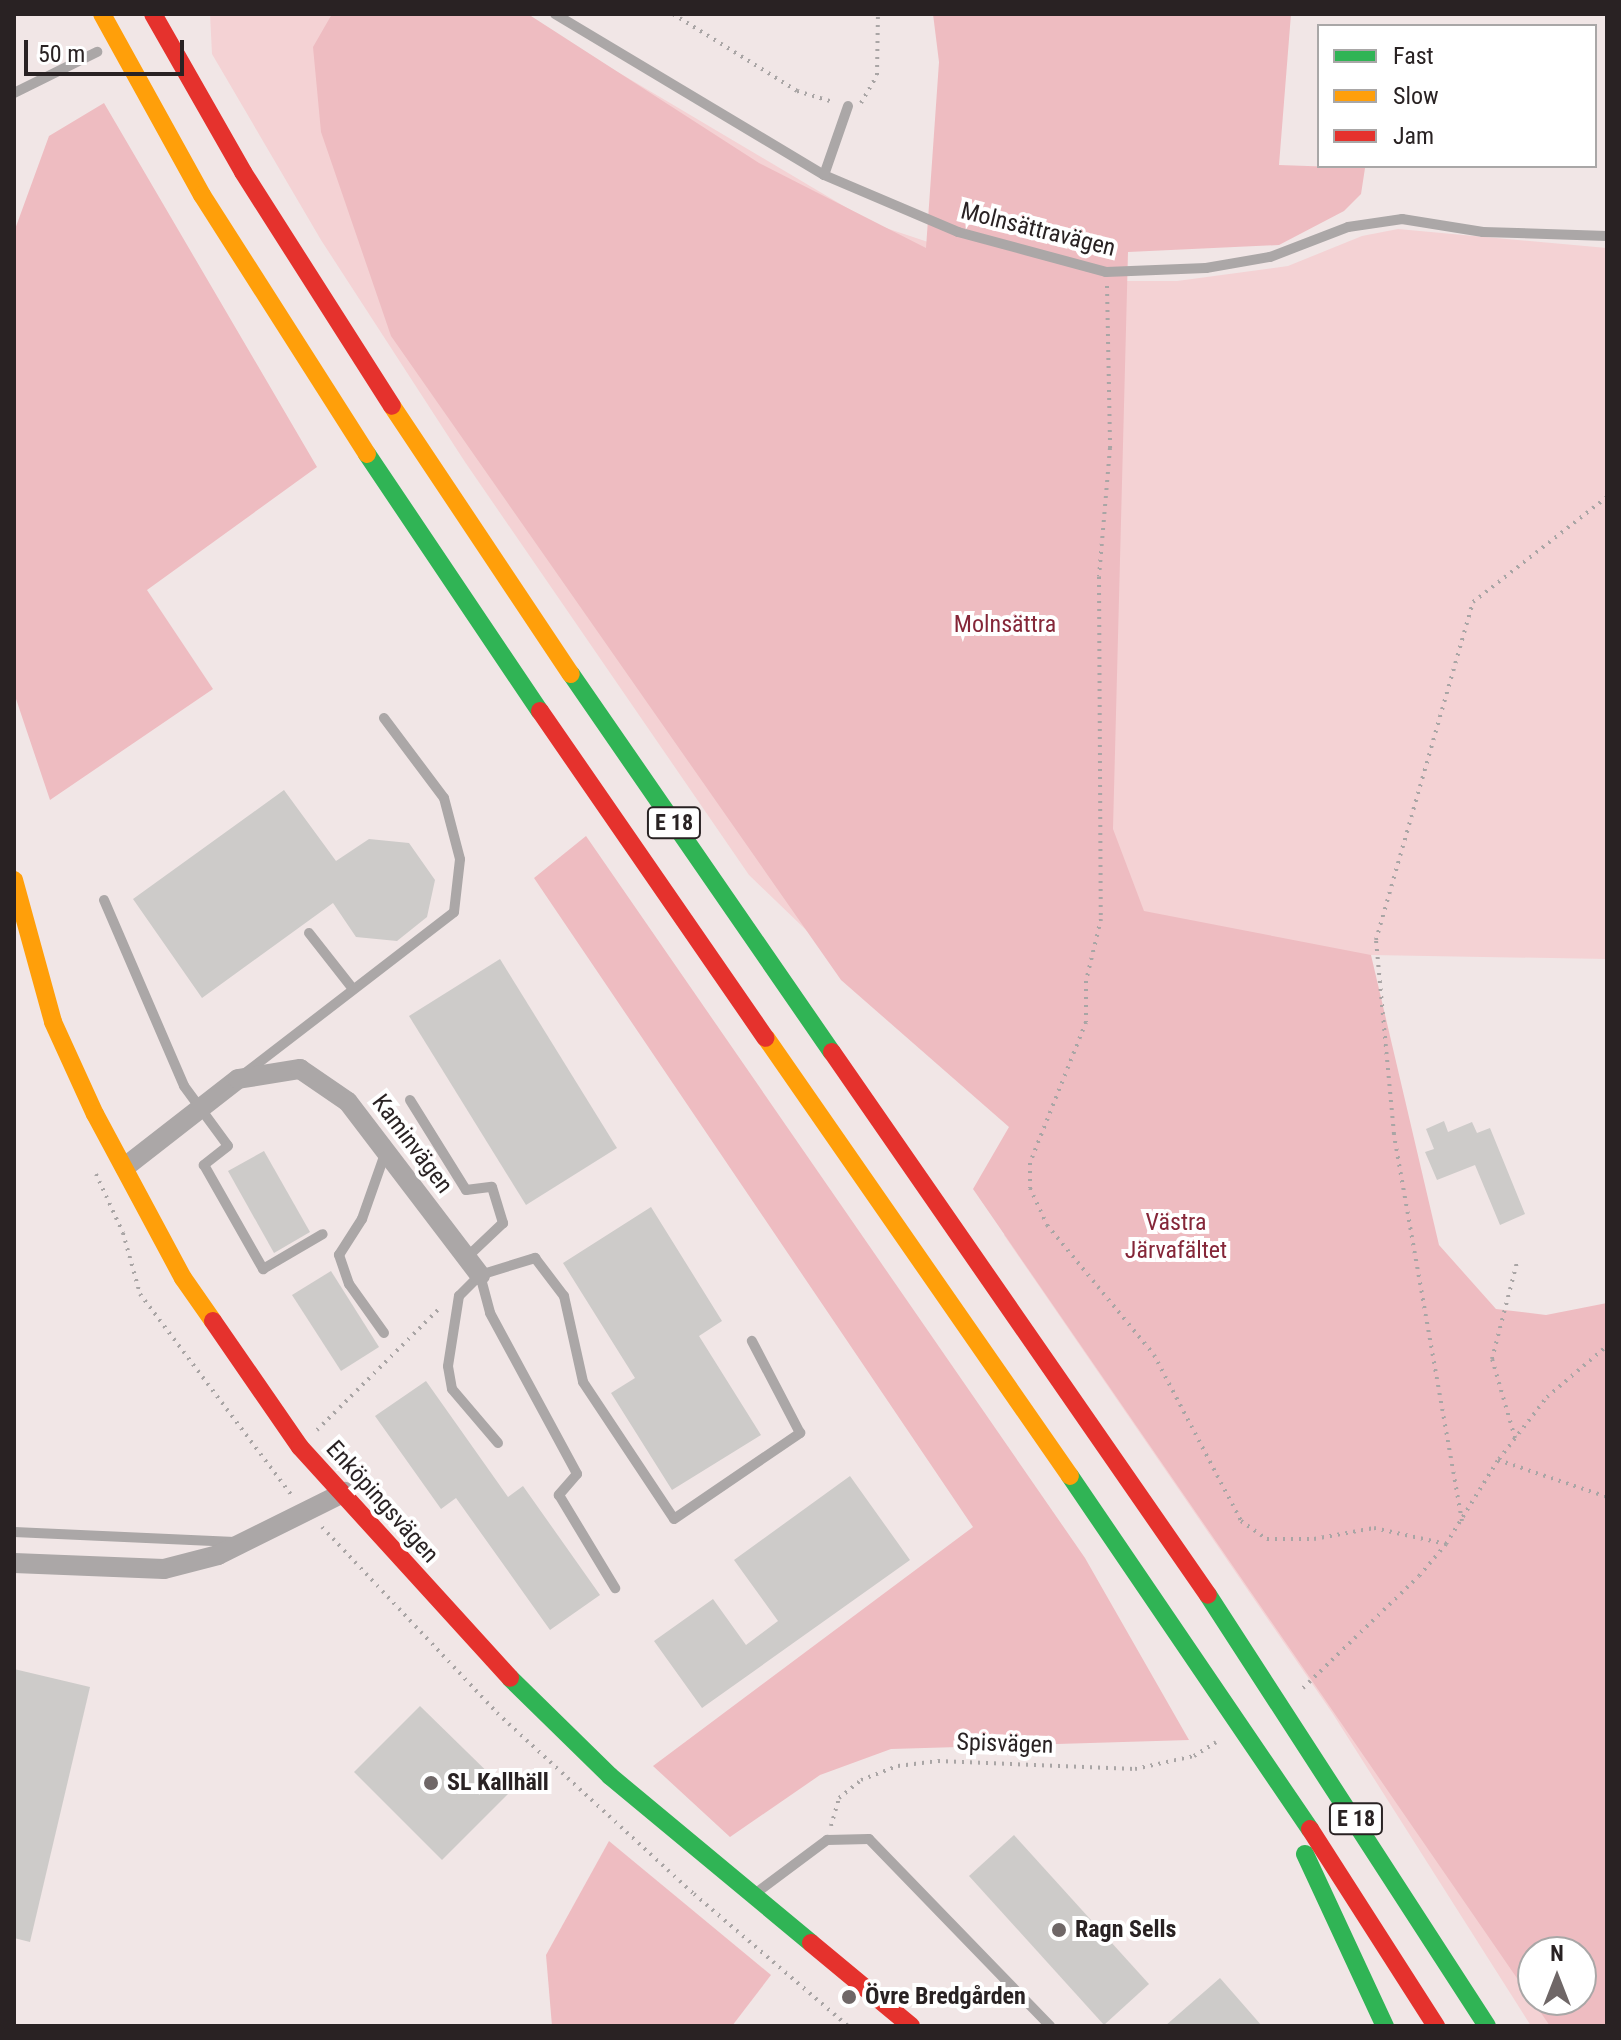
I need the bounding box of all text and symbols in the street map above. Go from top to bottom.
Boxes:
scale bar [28,24,188,74]
legend [1317,24,1597,168]
text: 50 m [38,40,85,68]
text: Fast [1393,42,1434,70]
text: Slow [1393,82,1439,110]
text: Jam [1393,122,1434,150]
street label: Molnsättravägen [958,197,1118,263]
park label: Molnsättra [954,611,1056,639]
road number: E 18 [646,805,702,841]
street label: Kaminvägen [366,1089,458,1199]
park label: Västra Järvafältet [1125,1209,1227,1265]
street label: Enköpingsvägen [320,1435,444,1569]
street label: Spisvägen [956,1728,1054,1760]
place label: SL Kallhäll [447,1769,549,1797]
marker: SL Kallhäll [422,1774,440,1792]
road number: E 18 [1328,1801,1384,1837]
place label: Ragn Sells [1075,1916,1176,1944]
marker: Ragn Sells [1050,1921,1068,1939]
north arrow [1517,1936,1597,2016]
text: N [1550,1941,1564,1966]
place label: Övre Bredgården [865,1983,1026,2011]
marker: Övre Bredgården [840,1988,858,2006]

